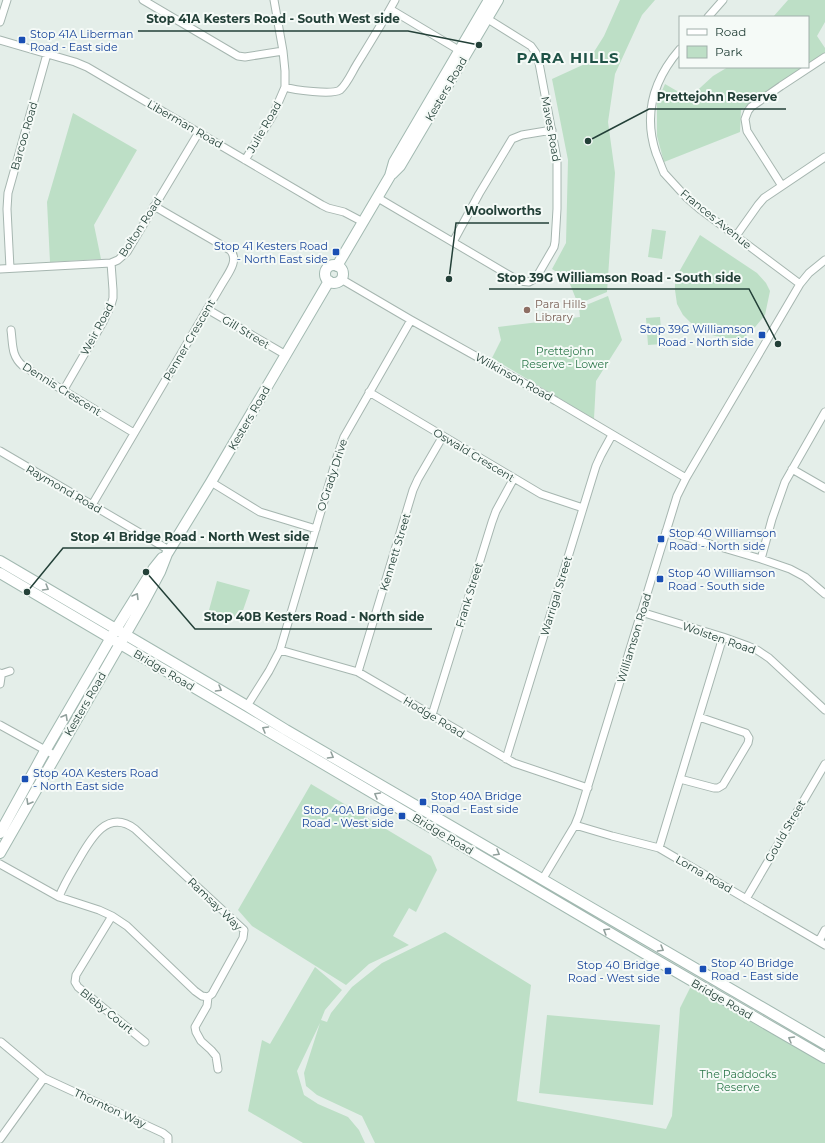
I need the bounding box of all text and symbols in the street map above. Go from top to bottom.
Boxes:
callout: Stop 41A Kesters Road - South West side [138,7,408,31]
text: Stop 41A Kesters Road - South West side [146,11,400,26]
legend [679,16,809,68]
text: Road [715,24,746,39]
place label: Stop 41A Liberman Road - East side [30,27,133,54]
marker: Stop 41A Liberman Road - East side [17,35,27,45]
text: Park [715,44,743,59]
district label: PARA HILLS [516,48,620,67]
street label: Kesters Road [422,54,470,124]
callout: Prettejohn Reserve [649,85,786,109]
text: Prettejohn Reserve [657,89,778,104]
street label: Maves Road [538,95,564,163]
street label: Liberman Road [145,97,225,151]
street label: Julie Road [243,99,284,156]
street label: Barcoo Road [8,100,40,172]
street label: Frances Avenue [678,186,755,252]
street label: Bolton Road [116,195,164,259]
callout: Woolworths [456,199,549,223]
text: Woolworths [465,203,542,218]
place label: Stop 41 Kesters Road - North East side [214,239,328,266]
marker: Stop 41 Kesters Road - North East side [331,247,341,257]
callout: Stop 39G Williamson Road - South side [489,265,749,289]
text: Stop 39G Williamson Road - South side [497,270,741,285]
street label: Penner Crescent [160,296,218,383]
place label: Para Hills Library [535,297,586,324]
street label: Weir Road [77,300,117,358]
marker: Para Hills Library [522,305,532,315]
street label: Gill Street [219,312,273,352]
place label: Stop 39G Williamson Road - North side [640,322,754,349]
marker: Stop 39G Williamson Road - North side [757,330,767,340]
park label: Prettejohn Reserve - Lower [521,344,609,371]
street label: Wilkinson Road [473,350,555,404]
street label: Dennis Crescent [20,359,105,419]
street label: Kesters Road [225,383,273,453]
street label: Oswald Crescent [431,425,518,485]
street label: O'Grady Drive [314,437,350,513]
street label: Raymond Road [24,462,104,516]
street label: Kennett Street [377,511,414,593]
callout: Stop 41 Bridge Road - North West side [63,524,318,548]
place label: Stop 40 Williamson Road - North side [669,526,776,553]
text: Stop 41 Bridge Road - North West side [70,529,310,544]
marker: Stop 40 Williamson Road - North side [656,534,666,544]
street label: Warrigal Street [537,554,575,638]
street label: Frank Street [452,560,486,629]
place label: Stop 40 Williamson Road - South side [668,566,775,593]
marker: Stop 40 Williamson Road - South side [655,574,665,584]
one-way arrow [42,583,49,590]
street label: Williamson Road [614,591,654,685]
one-way arrow [132,593,139,600]
callout: Stop 40B Kesters Road - North side [195,605,432,629]
text: Stop 40B Kesters Road - North side [204,609,425,624]
street label: Wolsten Road [680,619,758,657]
street label: Bridge Road [131,646,197,694]
street label: Kesters Road [61,669,109,739]
one-way arrow [215,685,222,692]
street label: Hodge Road [401,693,467,741]
one-way arrow [60,714,68,721]
one-way arrow [262,726,269,734]
one-way arrow [327,752,334,759]
place label: Stop 40A Kesters Road - North East side [33,766,158,793]
marker: Stop 40A Kesters Road - North East side [20,774,30,784]
place label: Stop 40A Bridge Road - East side [431,789,522,816]
one-way arrow [374,792,381,799]
marker: Stop 40A Bridge Road - East side [418,797,428,807]
street label: Gould Street [762,797,809,865]
one-way arrow [27,798,34,805]
place label: Stop 40A Bridge Road - West side [302,803,394,830]
street label: Bridge Road [410,810,476,858]
marker: Stop 40A Bridge Road - West side [397,811,407,821]
one-way arrow [493,849,500,856]
street label: Lorna Road [673,852,735,896]
street label: Ramsay Way [185,875,245,934]
one-way arrow [604,928,611,936]
one-way arrow [657,944,664,951]
place label: Stop 40 Bridge Road - East side [711,956,799,983]
place label: Stop 40 Bridge Road - West side [568,958,660,985]
marker: Stop 40 Bridge Road - East side [698,964,708,974]
marker: Stop 40 Bridge Road - West side [663,966,673,976]
street label: Bridge Road [689,976,755,1022]
street label: Bleby Court [77,985,137,1037]
one-way arrow [788,1036,795,1043]
park label: The Paddocks Reserve [699,1067,777,1094]
street label: Thornton Way [72,1085,148,1131]

